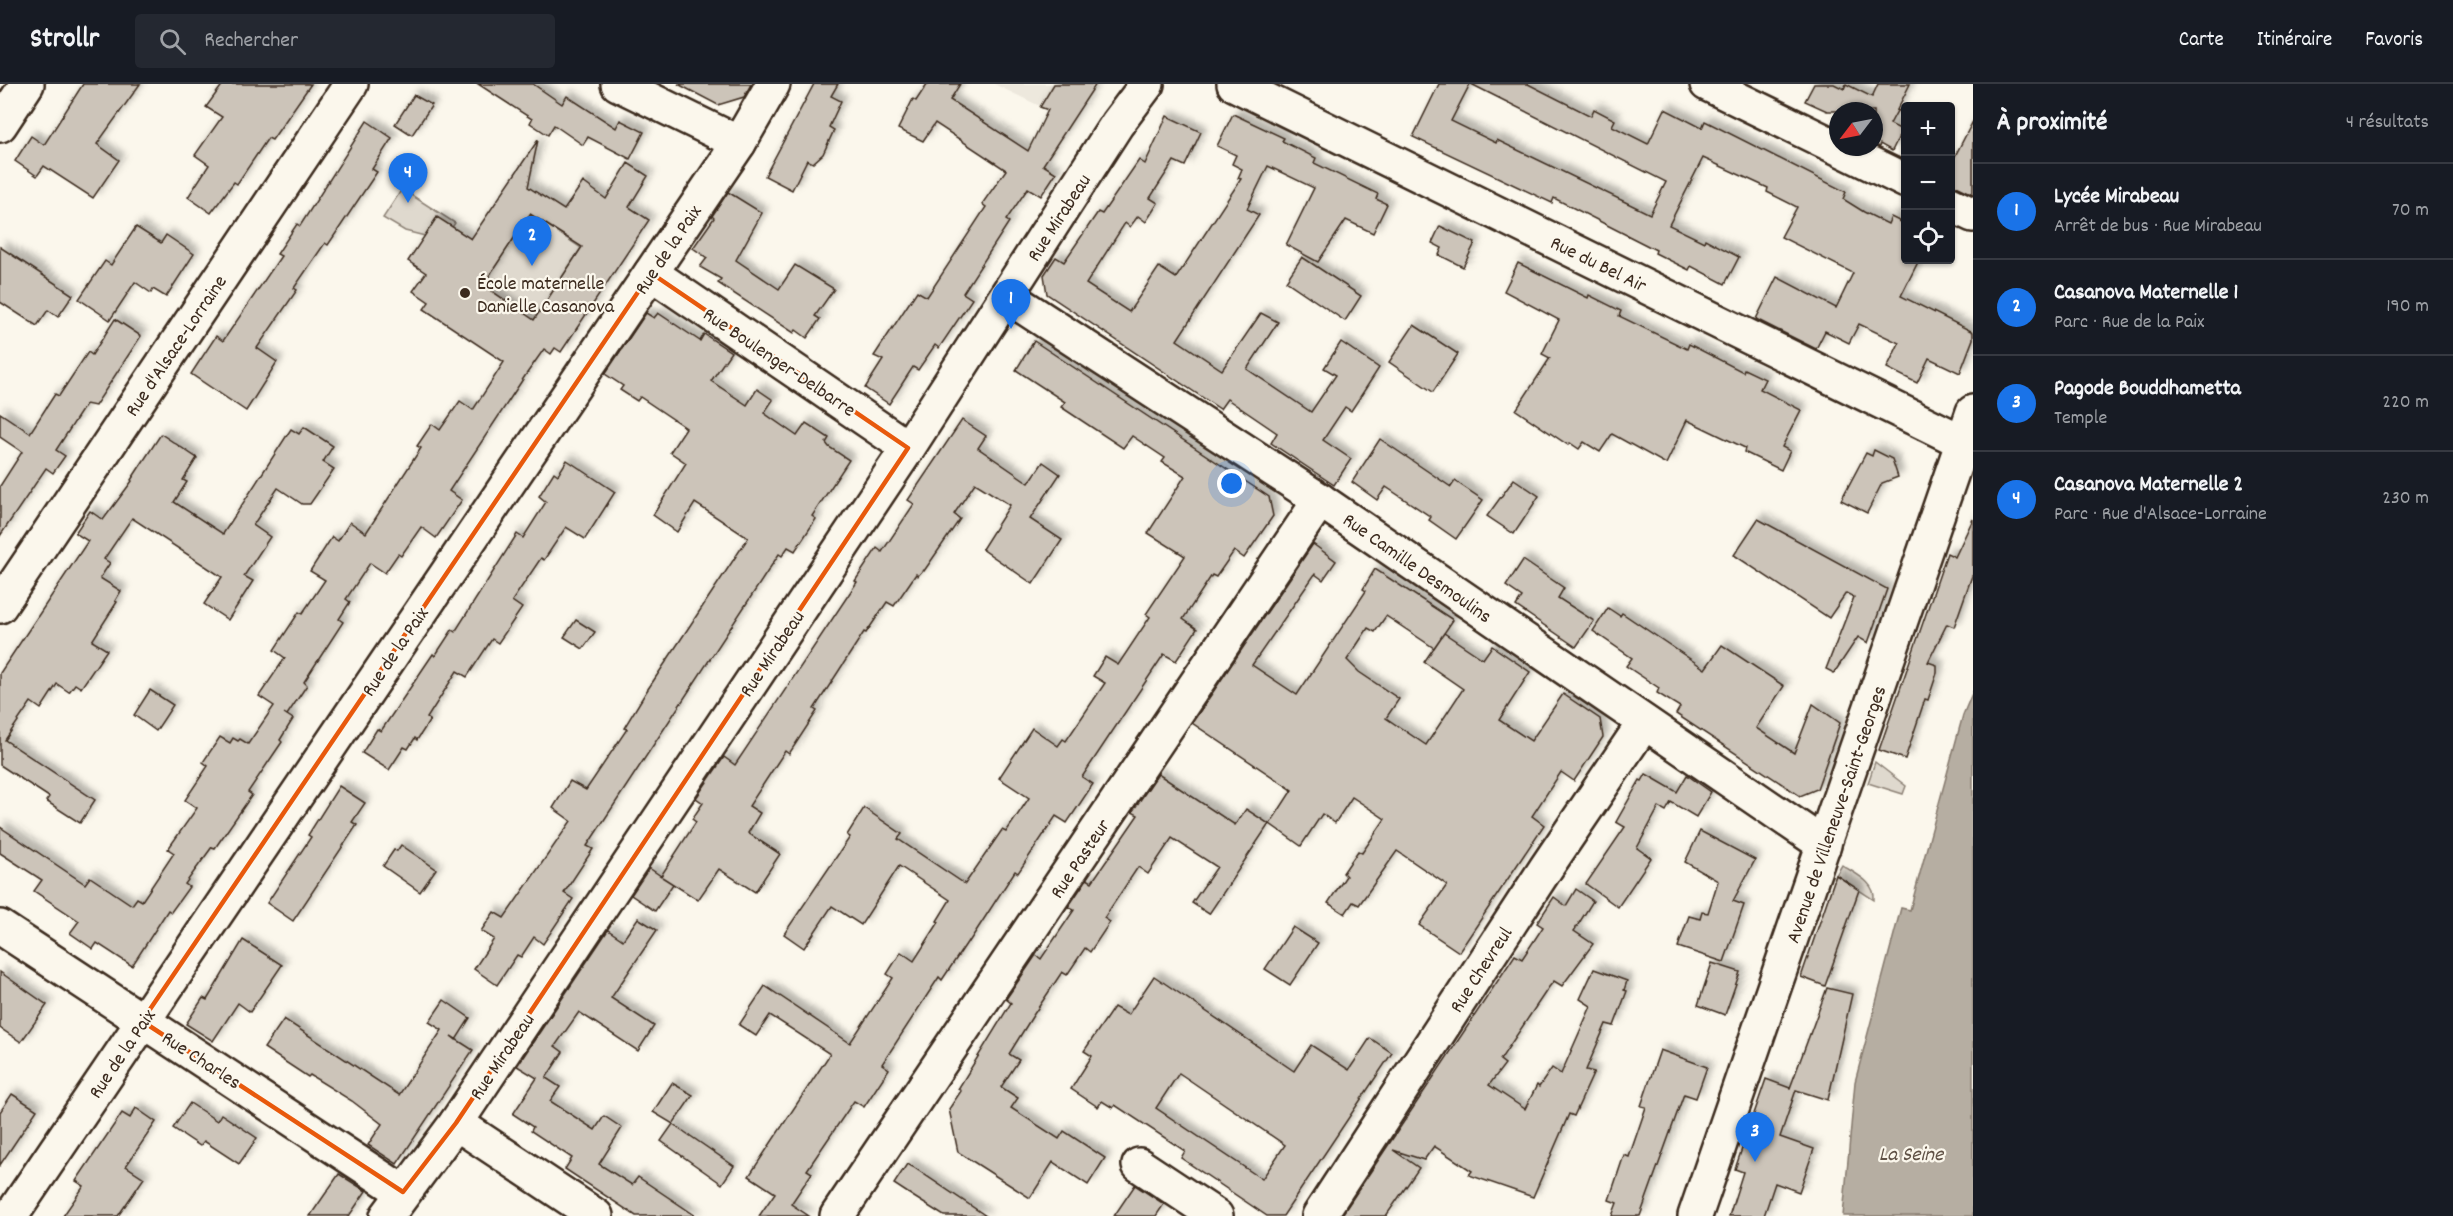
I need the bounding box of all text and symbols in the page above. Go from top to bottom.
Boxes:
search box [135,14,555,68]
text: Strollr [30,21,99,61]
icon: search [156,25,189,58]
text: Rechercher [204,26,298,57]
text: Carte [2179,26,2224,56]
text: Itinéraire [2257,26,2332,56]
text: Favoris [2365,26,2423,56]
north arrow [1829,102,1883,156]
map controls [1901,102,1955,264]
button: + [1901,102,1955,156]
text: À proximité [1997,105,2107,142]
text: 4 résultats [2346,109,2429,137]
pin: 4 [388,154,428,203]
button: − [1901,156,1955,210]
street label: Rue Mirabeau [1022,169,1099,268]
text: Lycée Mirabeau [2054,182,2179,213]
text: 1 [2014,197,2019,225]
text: 70 m [2392,197,2429,225]
street label: Rue de la Paix [629,200,710,301]
button: locate [1901,210,1955,264]
text: Arrêt de bus · Rue Mirabeau [2054,213,2262,241]
pin: 2 [512,216,552,266]
street label: Rue du Bel Air [1545,230,1651,301]
street label: Rue d'Alsace-Lorraine [120,270,235,423]
place label: École maternelle Danielle Casanova [477,271,615,322]
text: Casanova Maternelle 1 [2054,278,2238,309]
pin: 1 [992,280,1030,329]
marker: École maternelle Danielle Casanova [458,286,472,300]
text: 2 [2012,293,2021,321]
text: 190 m [2386,293,2429,321]
street label: Rue Boulenger-Delbarre [696,302,860,425]
text: Parc · Rue de la Paix [2054,309,2204,337]
text: Pagode Bouddhametta [2054,374,2241,405]
text: 3 [2012,389,2021,417]
text: 220 m [2382,389,2429,417]
text: Temple [2054,405,2107,433]
your location [1217,469,1246,498]
text: Casanova Maternelle 2 [2054,470,2243,501]
text: 4 [2012,485,2021,513]
text: 230 m [2382,485,2429,513]
text: Parc · Rue d'Alsace-Lorraine [2054,501,2267,529]
street label: Rue Camille Desmoulins [1336,507,1496,631]
street label: Rue de la Paix [356,602,437,703]
street label: Rue Mirabeau [734,606,813,704]
street label: Avenue de Villeneuve-Saint-Georges [1781,682,1895,948]
street label: Rue Pasteur [1044,814,1119,905]
street label: Rue Chevreul [1444,922,1521,1019]
street label: Rue de la Paix [83,1004,164,1105]
street label: Rue Mirabeau [464,1009,543,1107]
street label: Rue Charles [155,1025,246,1098]
pin: 3 [1736,1112,1774,1162]
water label: La Seine [1879,1141,1945,1171]

